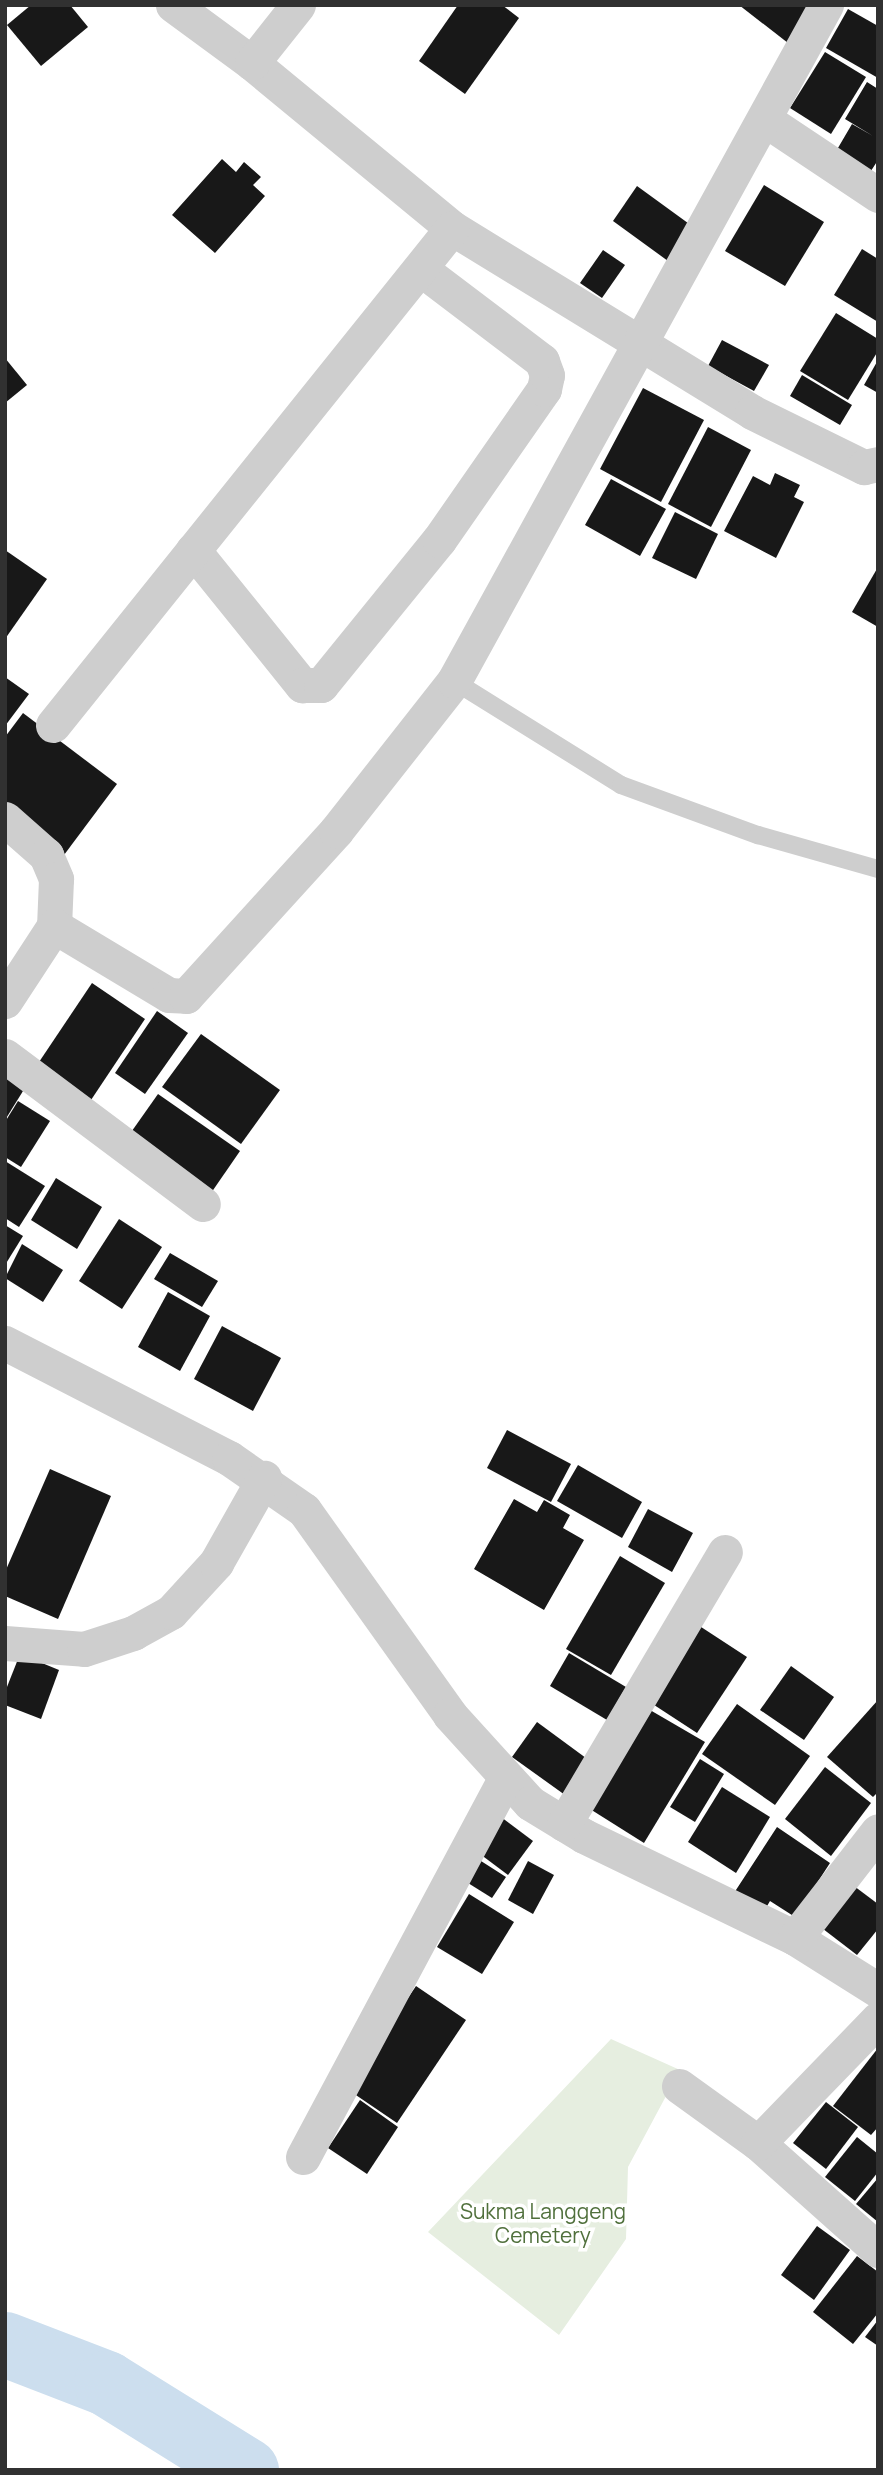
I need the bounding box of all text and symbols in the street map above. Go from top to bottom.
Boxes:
park label: Sukma Langgeng Cemetery [460,2198,626,2248]

